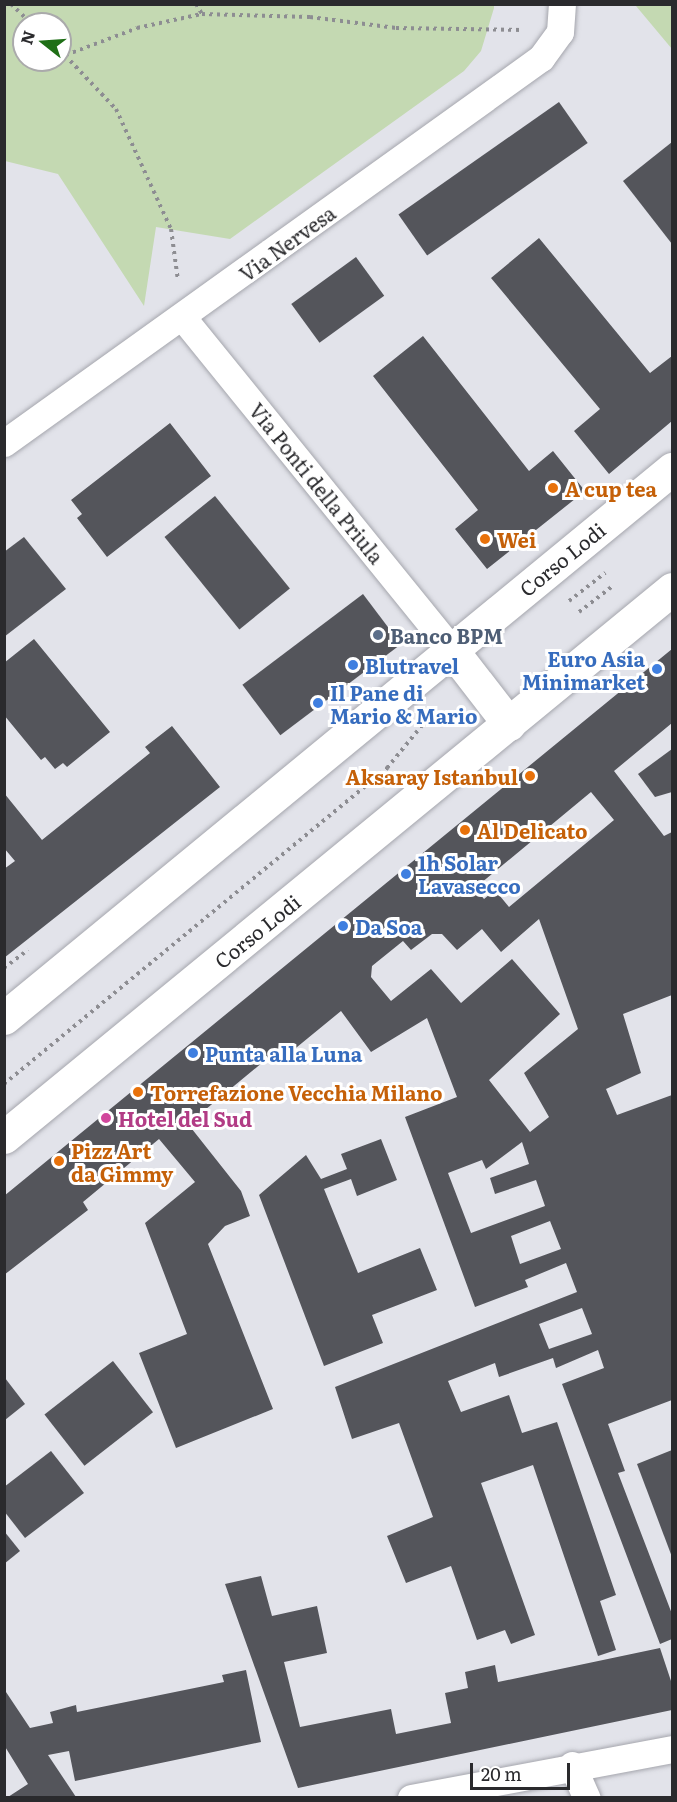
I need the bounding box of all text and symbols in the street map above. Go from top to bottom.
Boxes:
north arrow [12,12,72,72]
text: N [13,27,40,47]
street label: Via Nervesa [234,200,340,286]
street label: Via Ponti della Priula [245,398,389,568]
place label: A cup tea [565,476,657,500]
marker: A cup tea [546,481,560,495]
street label: Corso Lodi [514,517,610,601]
place label: Wei [497,527,536,551]
marker: Wei [478,532,492,546]
place label: Banco BPM [390,623,503,647]
marker: Banco BPM [371,628,385,642]
place label: Euro Asia Minimarket [522,646,645,693]
place label: Blutravel [365,653,459,677]
marker: Blutravel [346,658,360,672]
marker: Euro Asia Minimarket [650,662,664,676]
place label: Il Pane di Mario & Mario [330,680,477,727]
marker: Il Pane di Mario & Mario [311,696,325,710]
place label: Aksaray Istanbul [346,764,518,788]
marker: Aksaray Istanbul [523,769,537,783]
place label: Al Delicato [477,818,587,842]
marker: Al Delicato [458,823,472,837]
place label: 1h Solar Lavasecco [418,850,521,897]
marker: 1h Solar Lavasecco [399,867,413,881]
street label: Corso Lodi [209,889,305,973]
place label: Da Soa [355,914,422,938]
marker: Da Soa [336,919,350,933]
place label: Punta alla Luna [205,1041,362,1065]
marker: Punta alla Luna [186,1046,200,1060]
place label: Torrefazione Vecchia Milano [150,1080,443,1104]
marker: Torrefazione Vecchia Milano [131,1085,145,1099]
place label: Hotel del Sud [118,1106,252,1130]
marker: Hotel del Sud [99,1111,113,1125]
place label: Pizz Art da Gimmy [71,1138,173,1185]
marker: Pizz Art da Gimmy [52,1154,66,1168]
scale bar [473,1751,574,1789]
text: 20 m [481,1760,522,1787]

